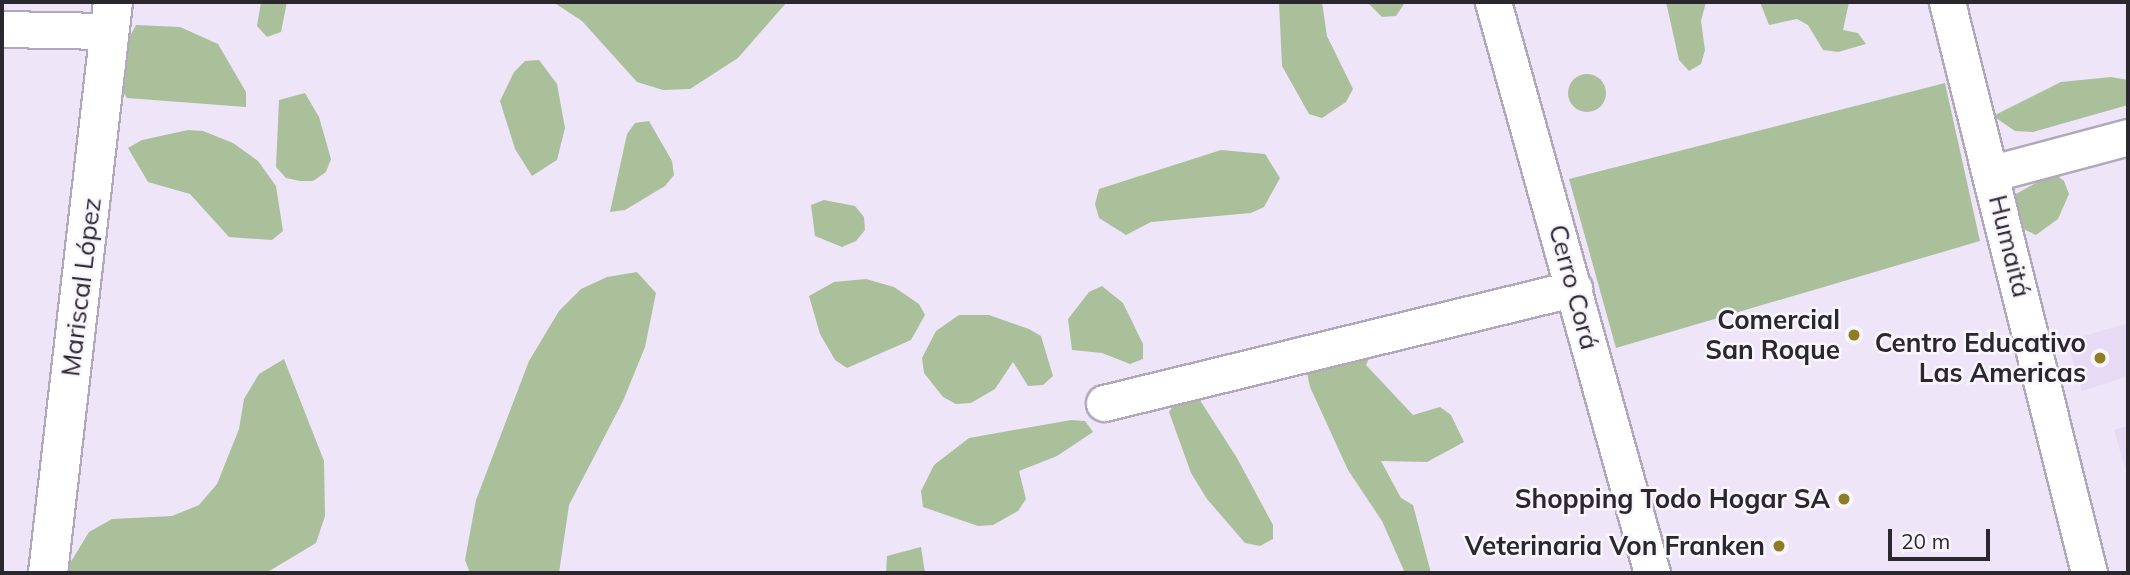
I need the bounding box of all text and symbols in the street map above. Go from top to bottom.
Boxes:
street label: Humaitá [1982,192,2038,300]
street label: Mariscal López [55,196,107,378]
street label: Cerro Corá [1542,221,1606,353]
place label: Comercial San Roque [1705,304,1840,366]
marker: Comercial San Roque [1846,327,1862,343]
place label: Centro Educativo Las Americas [1875,327,2086,388]
marker: Centro Educativo Las Americas [2092,350,2108,366]
place label: Shopping Todo Hogar SA [1515,483,1830,515]
marker: Shopping Todo Hogar SA [1836,491,1852,507]
scale bar [1892,516,1994,560]
text: 20 m [1901,528,1950,554]
place label: Veterinaria Von Franken [1465,530,1765,562]
marker: Veterinaria Von Franken [1771,538,1787,554]

